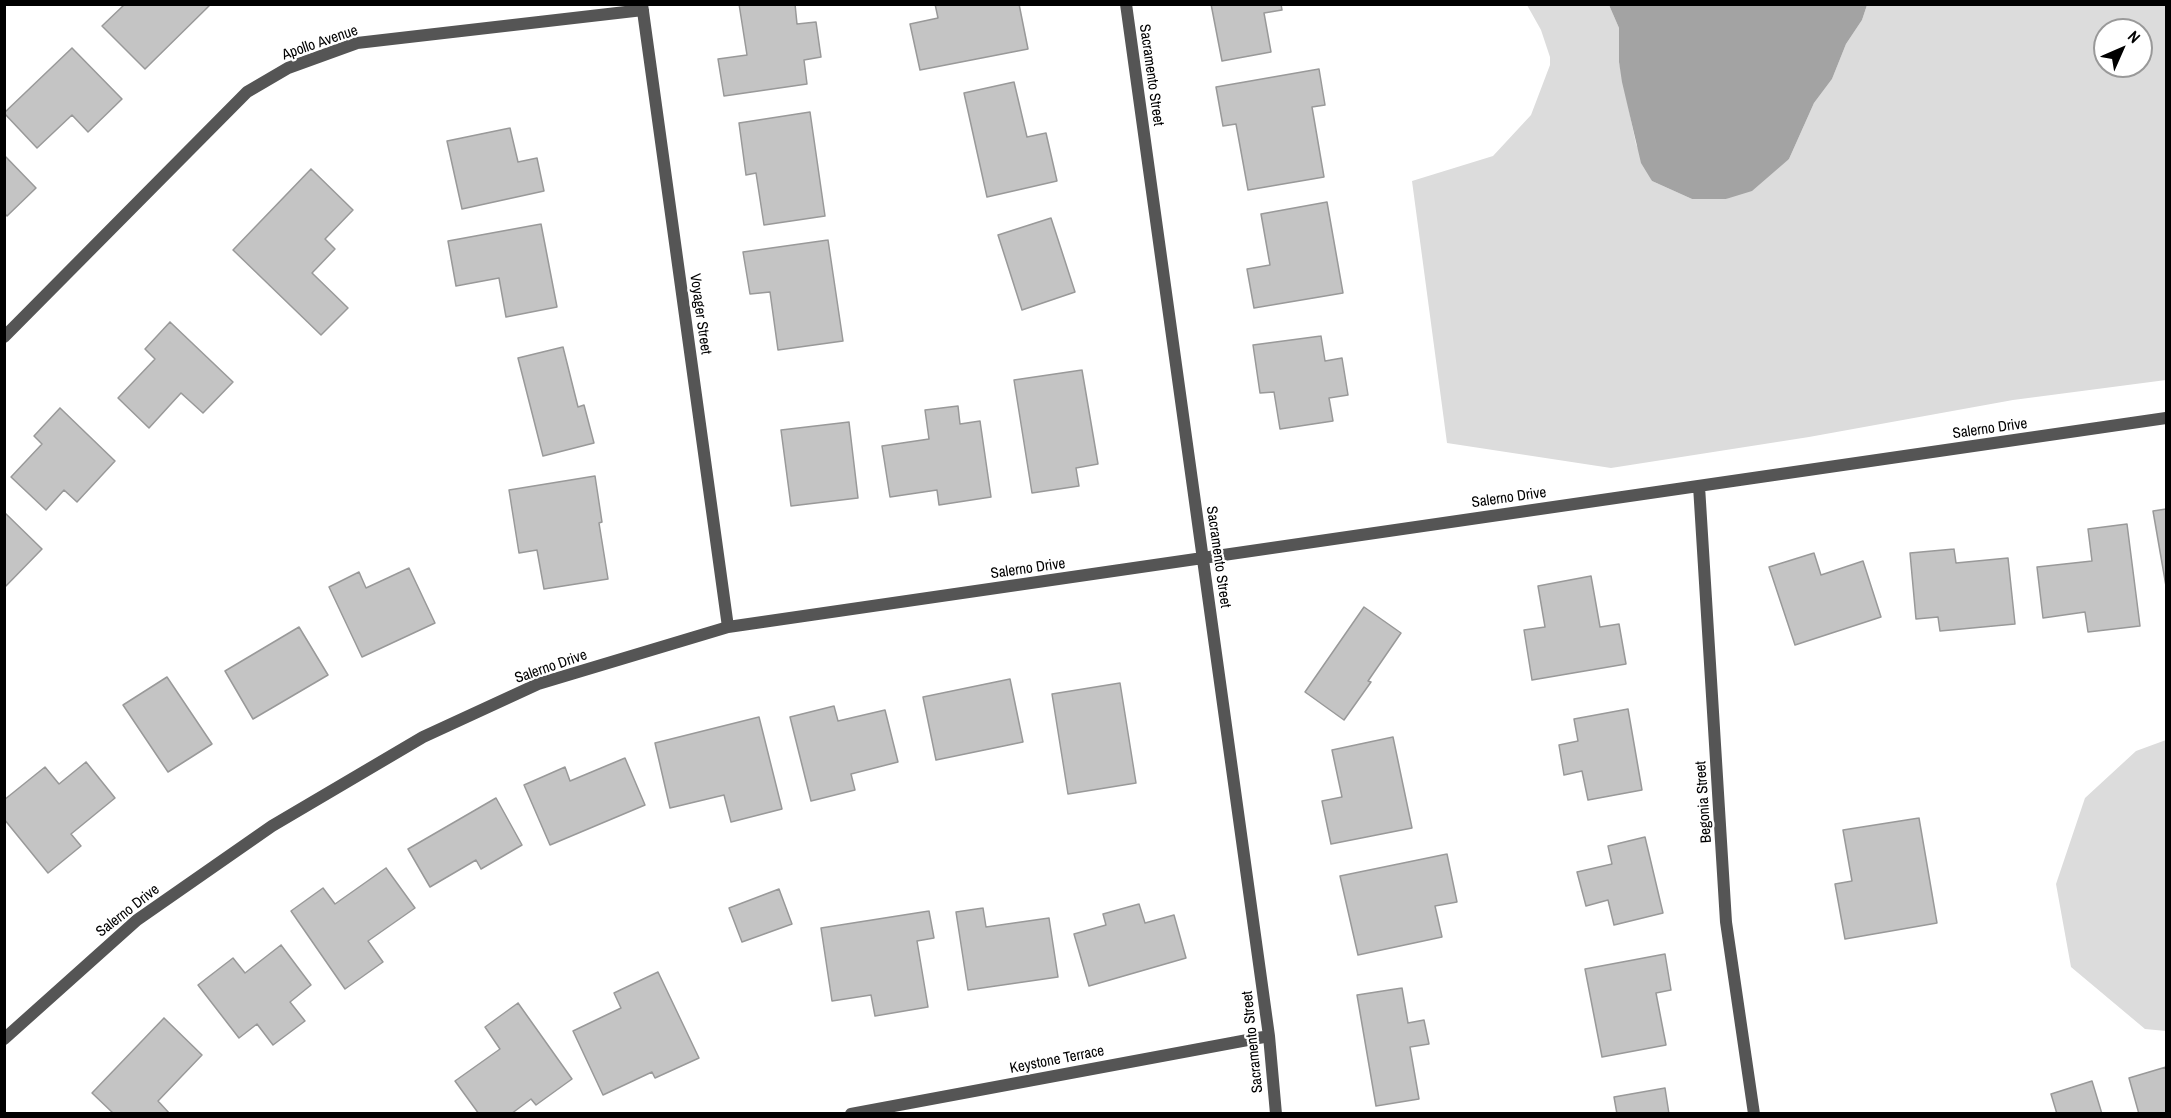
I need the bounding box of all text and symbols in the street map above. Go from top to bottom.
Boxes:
north arrow [2093,18,2153,78]
street label: Apollo Avenue [280,22,360,64]
street label: Sacramento Street [1135,23,1167,127]
text: N [2123,26,2145,48]
street label: Voyager Street [685,272,715,356]
street label: Salerno Drive [1952,415,2028,443]
street label: Salerno Drive [1471,484,1547,512]
street label: Sacramento Street [1202,505,1234,609]
street label: Salerno Drive [990,555,1066,583]
street label: Salerno Drive [513,646,589,688]
street label: Begonia Street [1692,760,1716,844]
street label: Salerno Drive [93,881,163,941]
street label: Sacramento Street [1239,990,1267,1094]
street label: Keystone Terrace [1008,1042,1106,1078]

